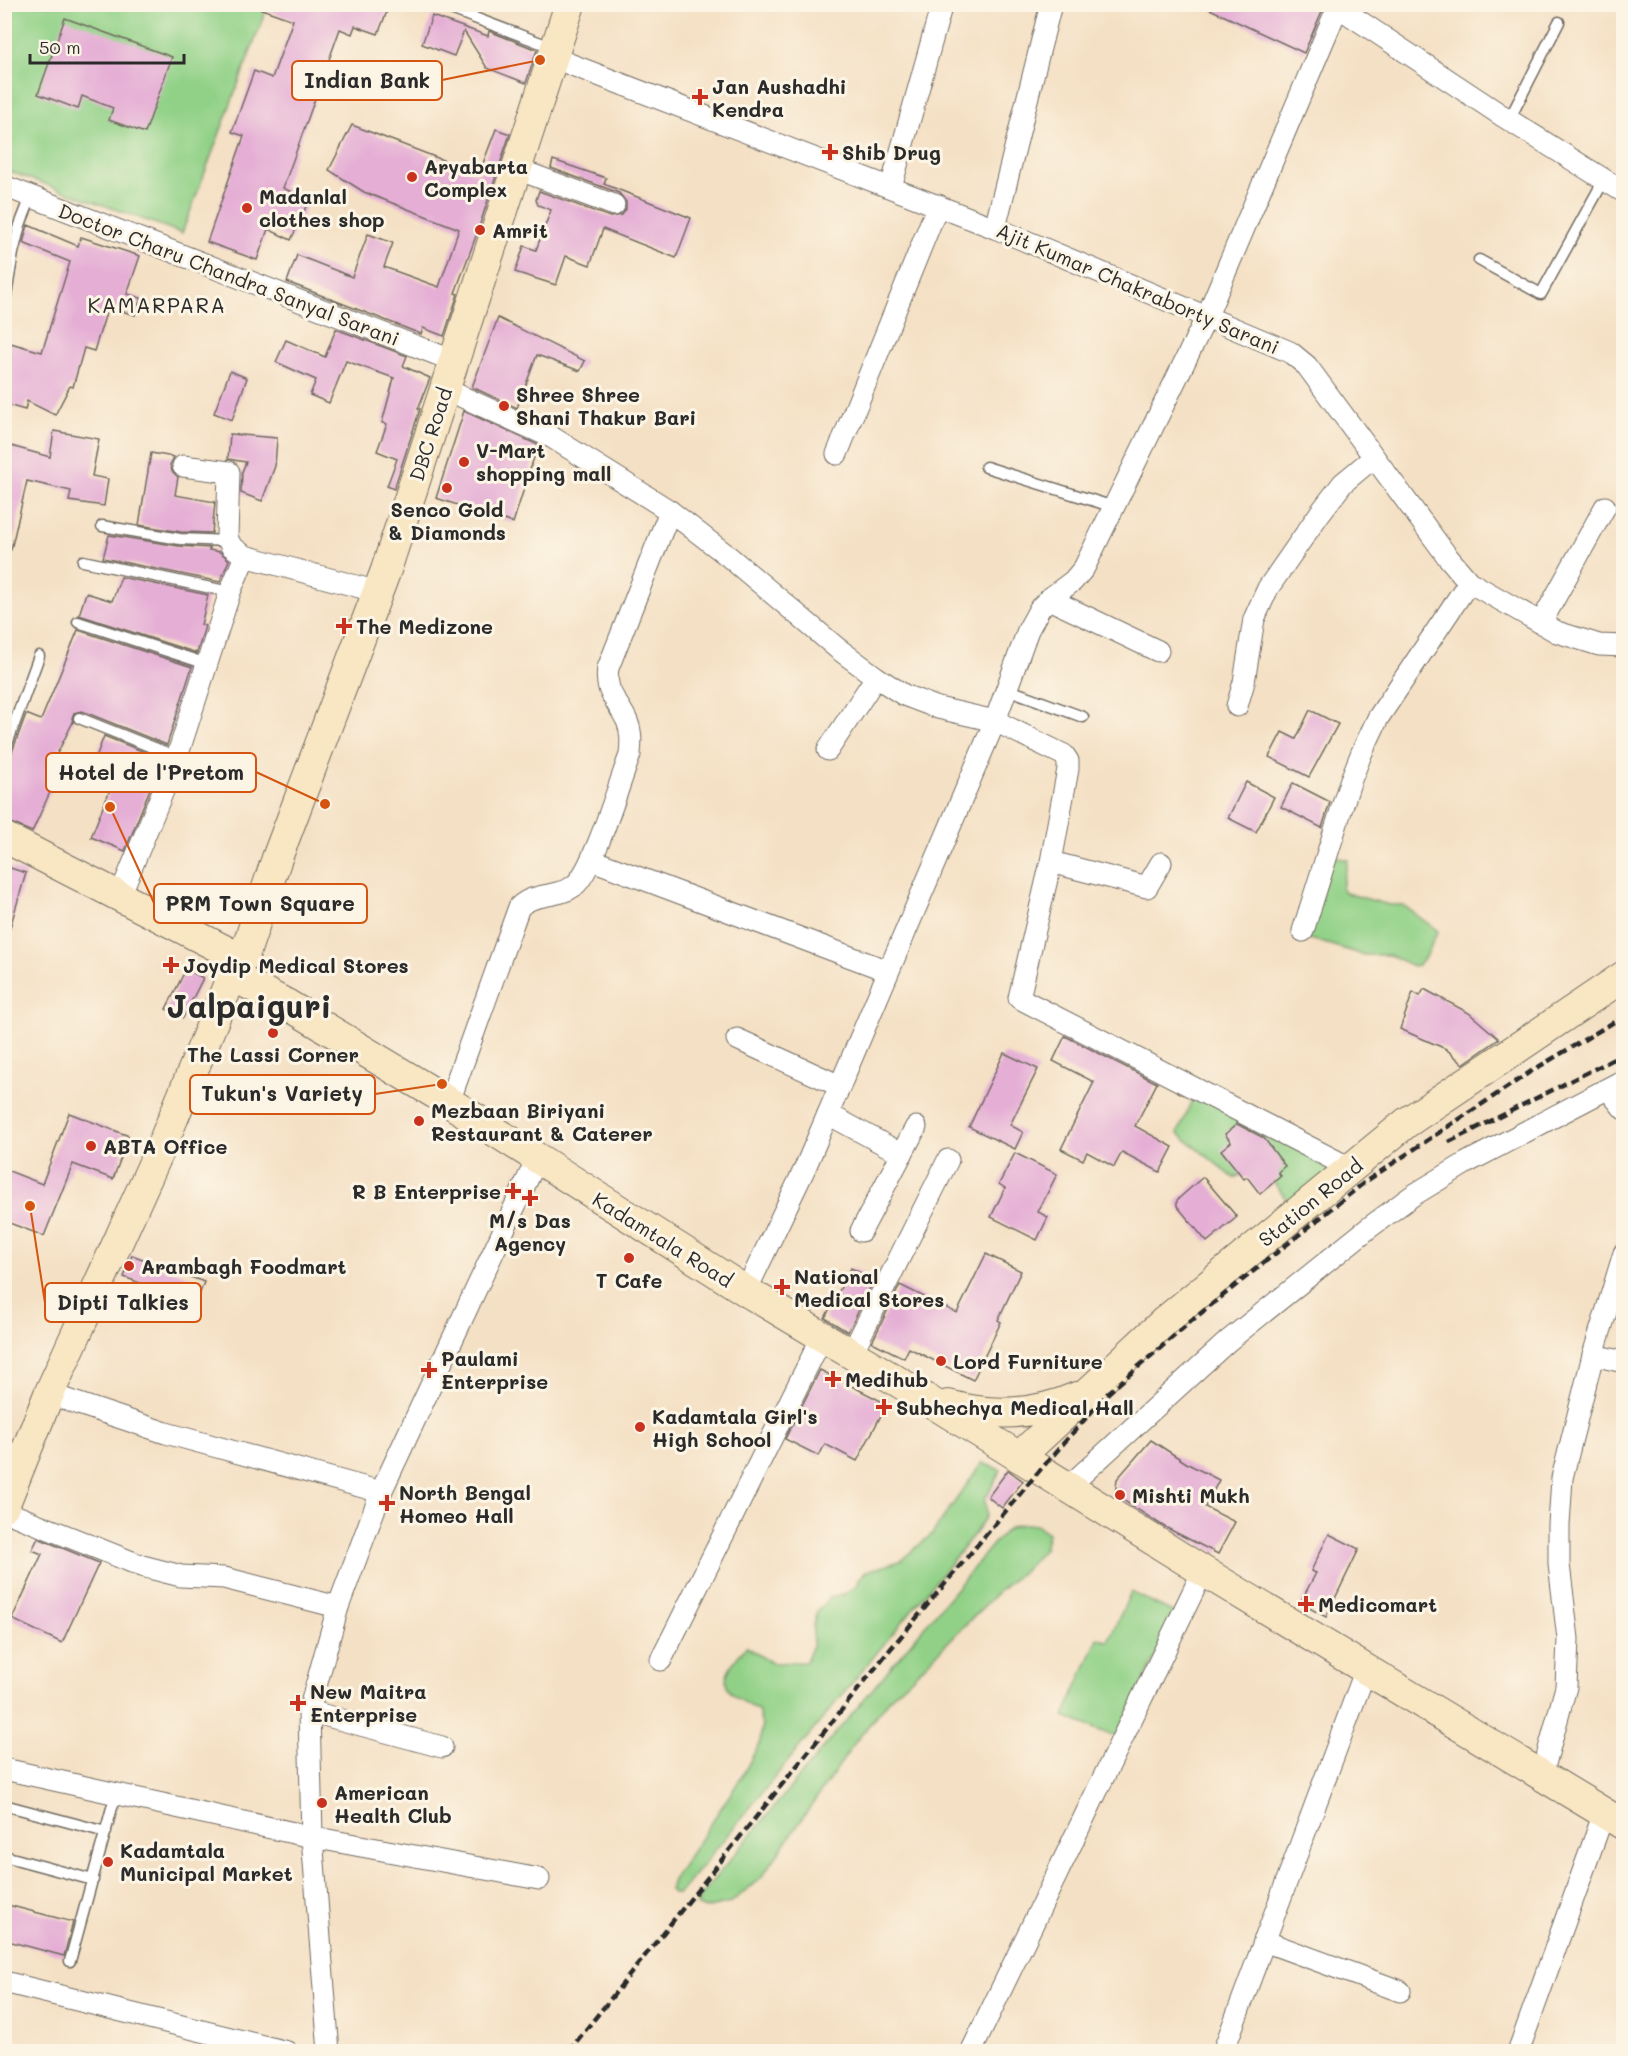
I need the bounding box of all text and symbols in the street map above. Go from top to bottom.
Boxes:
scale bar [30,27,184,65]
text: 50 m [39,35,81,59]
callout: Indian Bank [292,61,442,100]
text: Indian Bank [304,66,430,93]
place label: Jan Aushadhi Kendra [712,73,847,122]
marker: Jan Aushadhi Kendra [693,90,707,104]
place label: Shib Drug [842,139,941,165]
marker: Shib Drug [823,145,837,159]
place label: Aryabarta Complex [424,153,528,202]
marker: Aryabarta Complex [405,170,419,184]
place label: Madanlal clothes shop [259,183,385,232]
street label: Doctor Charu Chandra Sanyal Sarani [55,197,403,351]
marker: Madanlal clothes shop [240,201,254,215]
place label: Amrit [492,217,548,243]
street label: Ajit Kumar Chakraborty Sarani [993,217,1283,359]
marker: Amrit [473,223,487,237]
district label: KAMARPARA [87,291,227,318]
place label: Shree Shree Shani Thakur Bari [516,381,696,430]
street label: DBC Road [403,384,457,484]
marker: Shree Shree Shani Thakur Bari [497,399,511,413]
place label: V-Mart shopping mall [476,437,611,486]
marker: V-Mart shopping mall [457,455,471,469]
marker: Senco Gold & Diamonds [440,481,454,495]
place label: Senco Gold & Diamonds [388,496,506,545]
place label: The Medizone [356,613,493,639]
marker: The Medizone [337,619,351,633]
callout: Hotel de l'Pretom [46,753,256,792]
text: Hotel de l'Pretom [58,758,244,785]
callout: PRM Town Square [154,884,367,923]
text: PRM Town Square [165,889,355,916]
place label: Joydip Medical Stores [183,952,409,978]
marker: Joydip Medical Stores [164,958,178,972]
district label: Jalpaiguri [167,984,331,1026]
marker: The Lassi Corner [266,1026,280,1040]
place label: The Lassi Corner [187,1041,359,1067]
callout: Tukun's Variety [190,1075,375,1114]
text: Tukun's Variety [201,1079,363,1107]
place label: Mezbaan Biriyani Restaurant & Caterer [431,1097,653,1146]
marker: Mezbaan Biriyani Restaurant & Caterer [412,1114,426,1128]
place label: ABTA Office [103,1133,227,1159]
marker: ABTA Office [84,1139,98,1153]
street label: Station Road [1253,1152,1367,1252]
place label: R B Enterprise [352,1178,501,1204]
marker: R B Enterprise [506,1184,520,1198]
street label: Kadamtala Road [588,1185,738,1293]
marker: M/s Das Agency [523,1191,537,1205]
place label: M/s Das Agency [489,1207,571,1256]
marker: T Cafe [622,1251,636,1265]
place label: Arambagh Foodmart [141,1253,347,1279]
marker: Arambagh Foodmart [122,1259,136,1273]
place label: National Medical Stores [794,1263,944,1312]
place label: T Cafe [596,1267,662,1293]
marker: National Medical Stores [775,1280,789,1294]
callout: Dipti Talkies [45,1283,201,1322]
text: Dipti Talkies [57,1288,189,1315]
place label: Paulami Enterprise [441,1345,548,1394]
place label: Lord Furniture [953,1348,1103,1374]
marker: Lord Furniture [934,1354,948,1368]
marker: Paulami Enterprise [422,1363,436,1377]
place label: Medihub [845,1366,928,1392]
marker: Medihub [826,1372,840,1386]
place label: Subhechya Medical Hall [896,1394,1134,1420]
marker: Subhechya Medical Hall [877,1400,891,1414]
place label: Kadamtala Girl's High School [652,1403,818,1452]
marker: Kadamtala Girl's High School [633,1420,647,1434]
place label: North Bengal Homeo Hall [399,1479,531,1528]
place label: Mishti Mukh [1132,1482,1250,1508]
marker: Mishti Mukh [1113,1488,1127,1502]
marker: North Bengal Homeo Hall [380,1496,394,1510]
place label: Medicomart [1318,1591,1437,1617]
marker: Medicomart [1299,1597,1313,1611]
place label: New Maitra Enterprise [310,1678,427,1727]
marker: New Maitra Enterprise [291,1696,305,1710]
place label: American Health Club [334,1779,452,1828]
marker: American Health Club [315,1796,329,1810]
place label: Kadamtala Municipal Market [120,1837,293,1886]
marker: Kadamtala Municipal Market [101,1855,115,1869]

